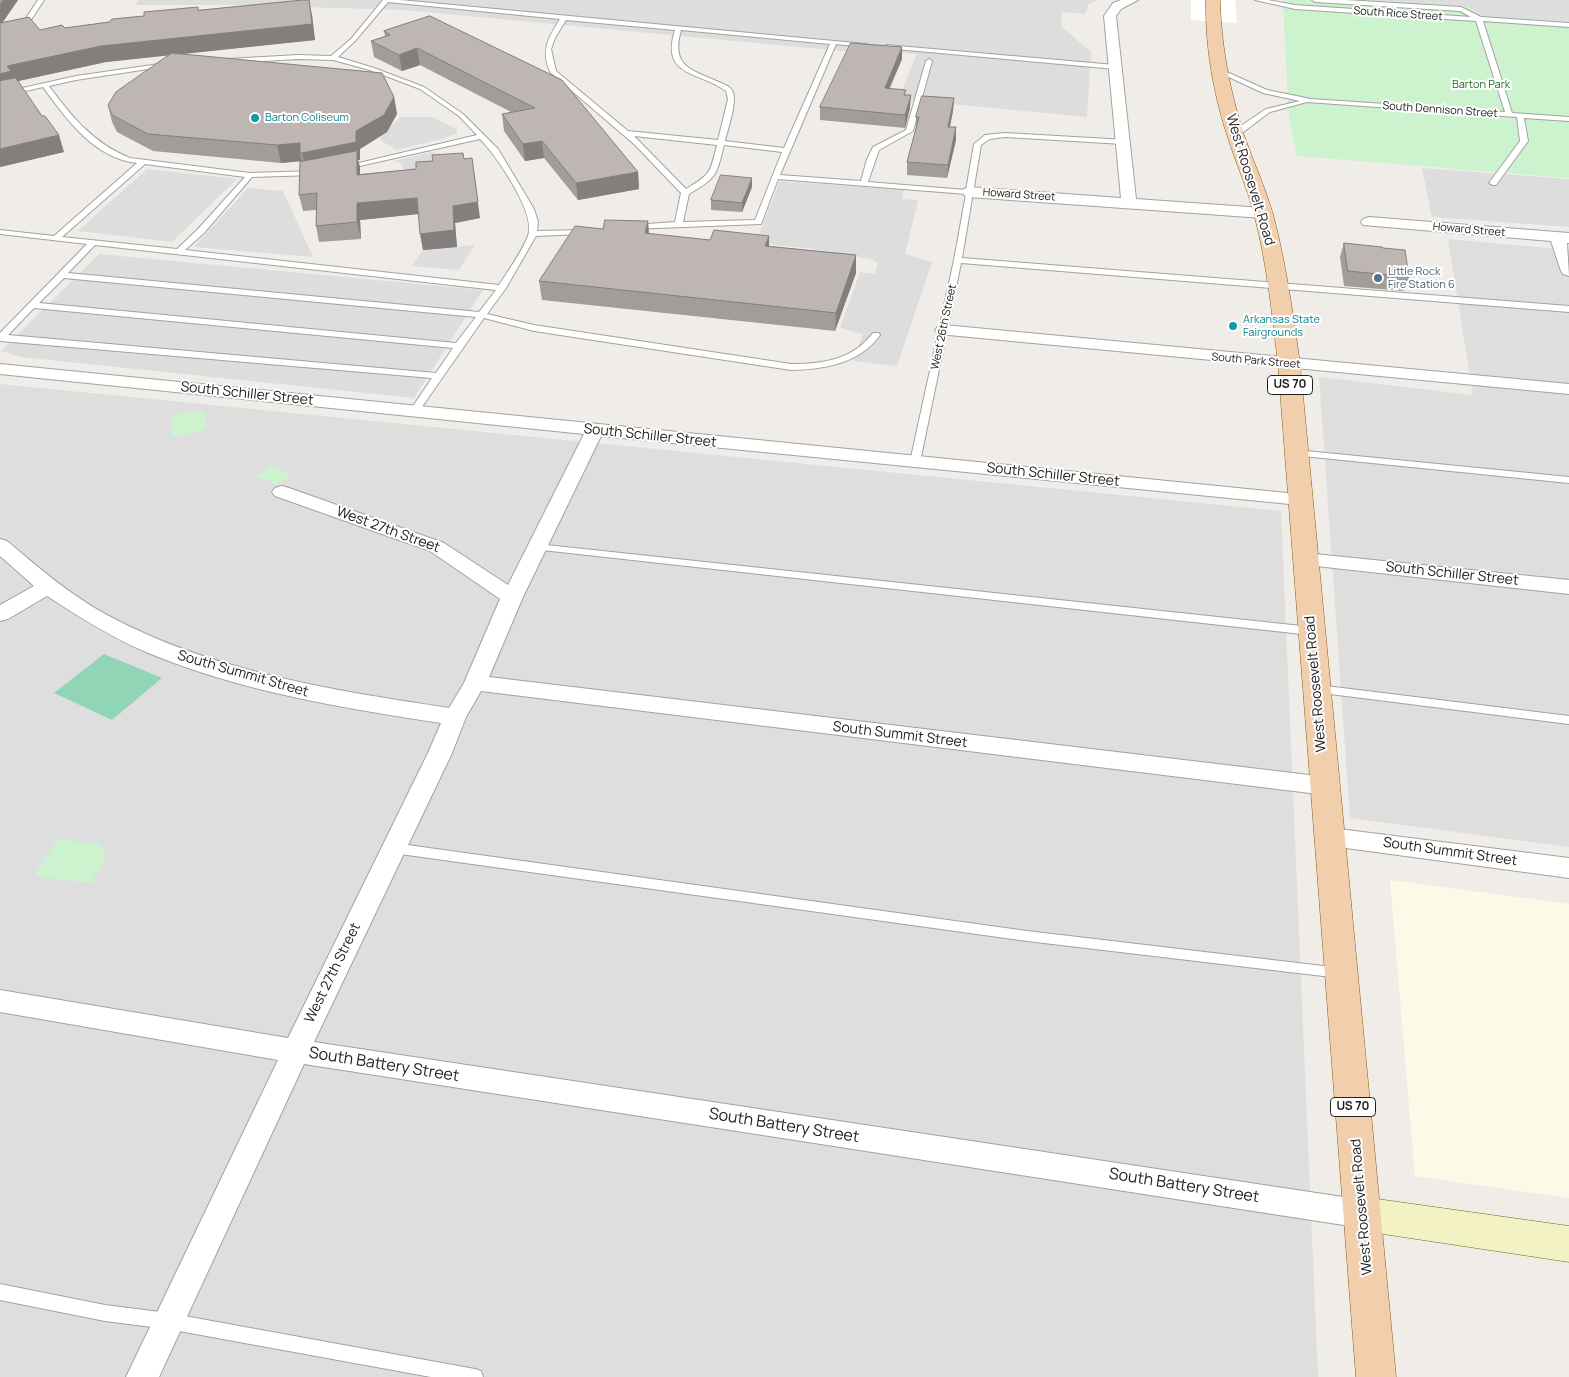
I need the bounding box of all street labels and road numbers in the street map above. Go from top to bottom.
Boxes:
street label: South Rice Street [1353,4,1443,24]
street label: South Dennison Street [1382,99,1498,121]
street label: West Roosevelt Road [1222,112,1278,248]
street label: Howard Street [982,186,1056,204]
street label: Howard Street [1432,220,1506,240]
street label: West 26th Street [929,283,959,371]
street label: South Park Street [1211,351,1301,371]
road number: US 70 [1268,376,1312,394]
street label: South Schiller Street [180,379,314,409]
street label: South Schiller Street [583,421,717,451]
street label: South Schiller Street [986,460,1120,490]
street label: West 27th Street [334,503,442,557]
street label: South Schiller Street [1385,559,1519,589]
street label: West Roosevelt Road [1302,615,1330,753]
street label: South Summit Street [176,647,310,701]
street label: South Summit Street [832,718,968,752]
street label: South Summit Street [1382,834,1518,870]
street label: West 27th Street [302,920,364,1026]
street label: South Battery Street [307,1044,461,1086]
road number: US 70 [1330,1098,1376,1116]
street label: South Battery Street [707,1105,861,1147]
street label: West Roosevelt Road [1348,1138,1376,1276]
street label: South Battery Street [1107,1165,1261,1207]

